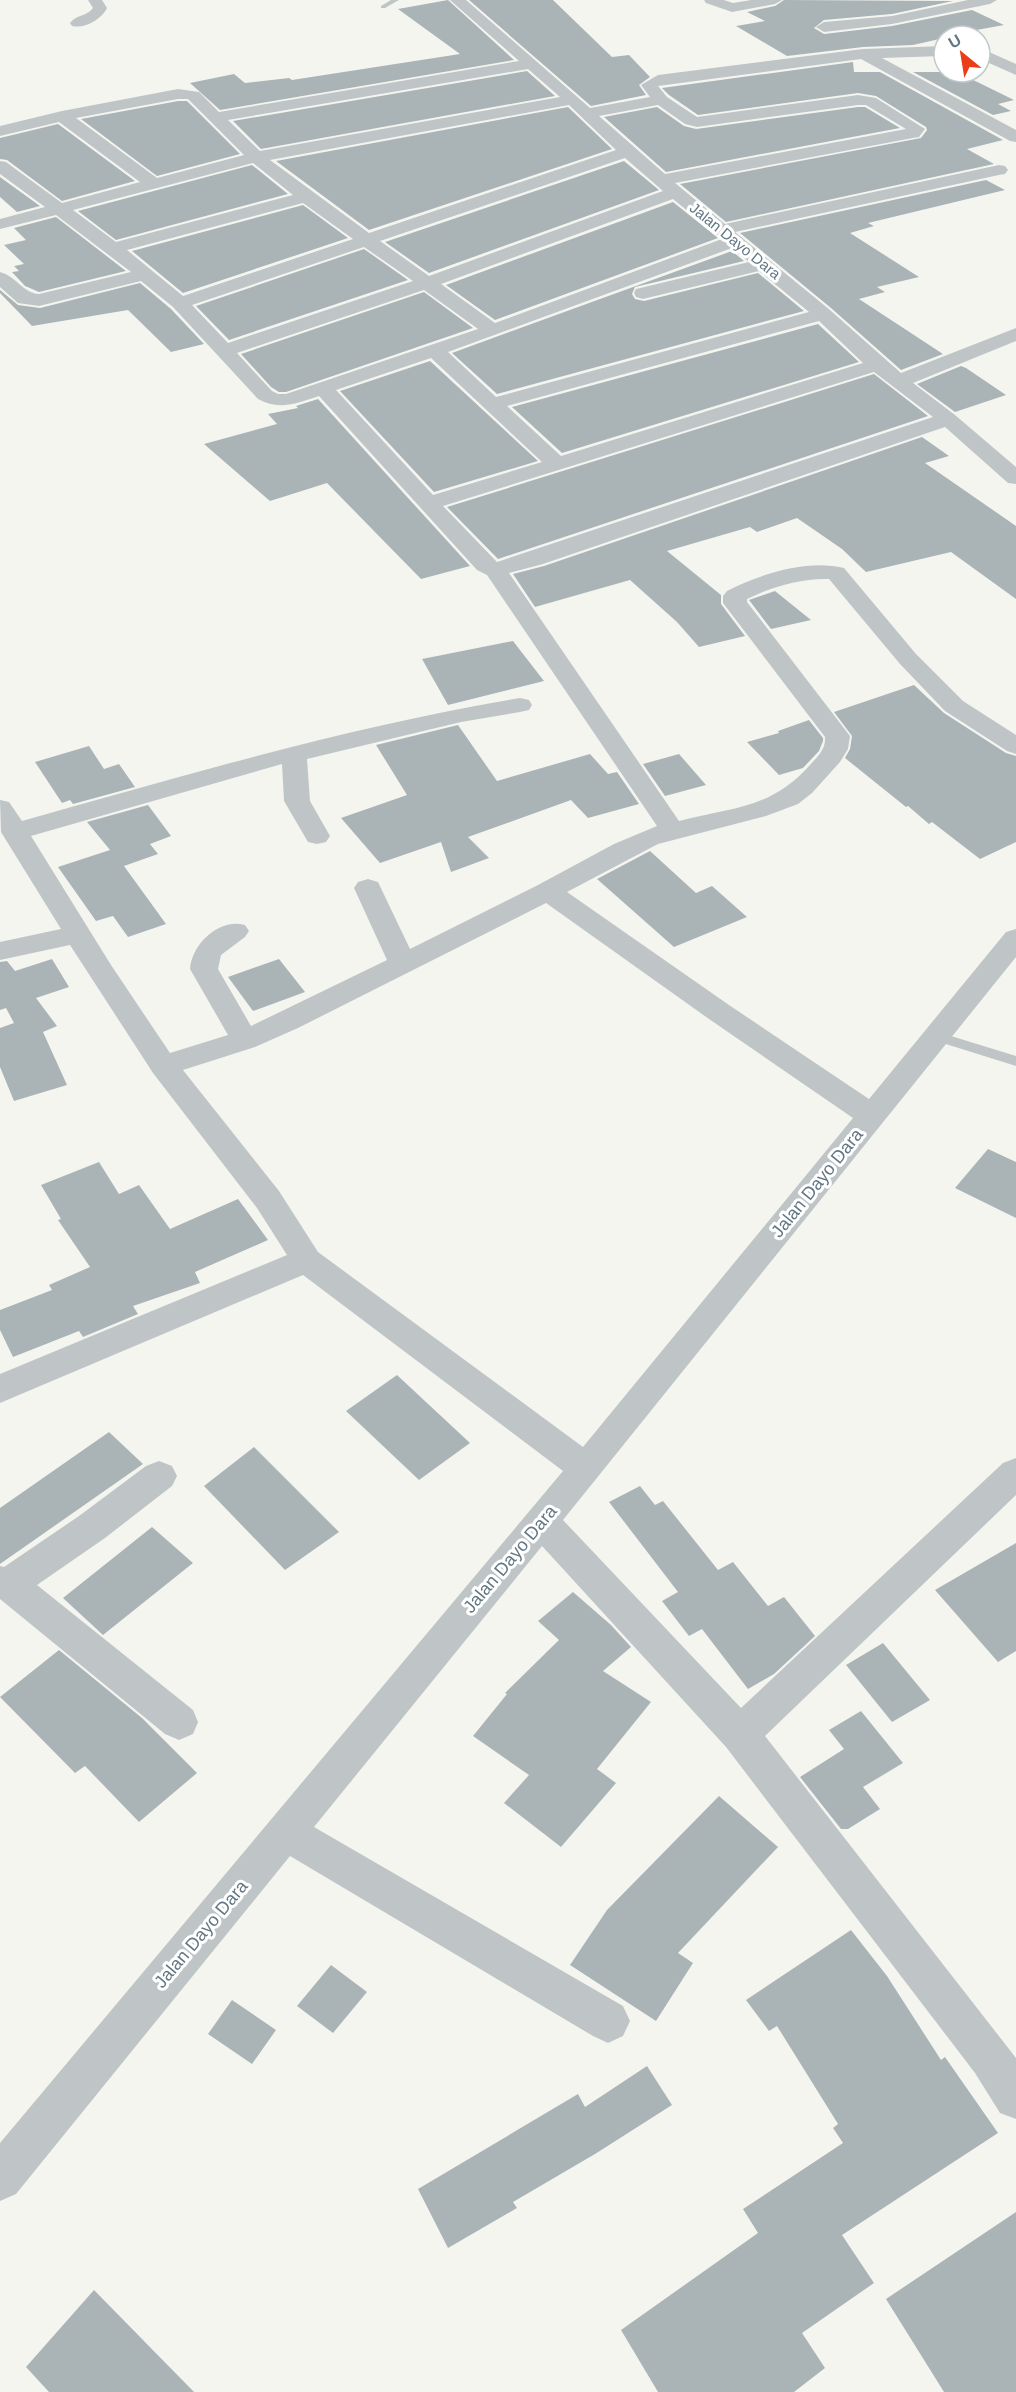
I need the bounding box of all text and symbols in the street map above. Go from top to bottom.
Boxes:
north arrow [932,24,992,84]
text: U [945,31,964,52]
street label: Jalan Dayo Dara [687,199,785,283]
street label: Jalan Dayo Dara [767,1124,868,1241]
street label: Jalan Dayo Dara [459,1500,561,1617]
street label: Jalan Dayo Dara [150,1875,252,1992]

